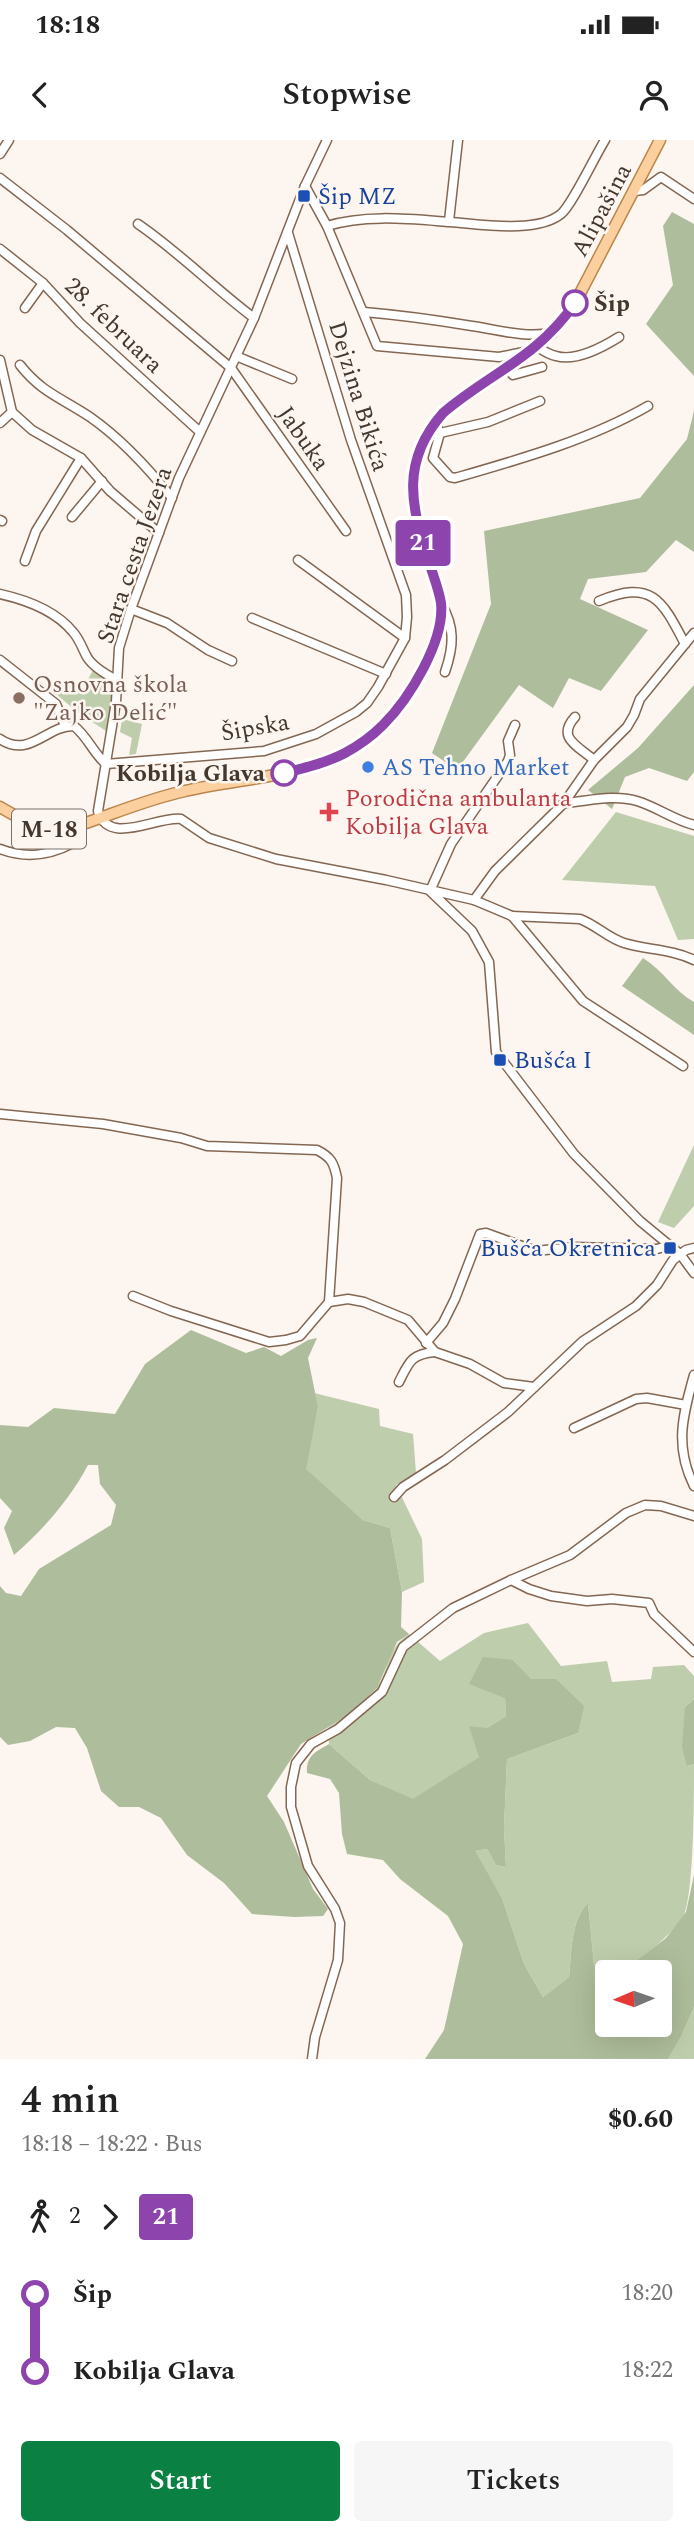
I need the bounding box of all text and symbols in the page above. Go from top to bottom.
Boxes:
text: 18:18 [35,5,100,45]
text: Stopwise [282,70,412,119]
icon: back [21,76,59,114]
icon: person [635,76,673,114]
street label: Alipašina [562,157,642,264]
place label: Šip MZ [318,179,396,215]
marker: Šip MZ [296,188,312,204]
street label: 28. februara [56,269,171,382]
place label: Šip [594,286,630,322]
marker: Šip [562,290,588,316]
street label: Dejzina Bikića [318,317,398,476]
street label: Jabuka [268,399,339,479]
street label: Stara cesta Jezera [88,462,182,649]
line badge: 21 [392,520,454,566]
text: 21 [410,525,436,561]
place label: Osnovna škola "Zajko Delić" [33,667,188,731]
marker: Osnovna škola "Zajko Delić" [11,690,27,706]
street label: Šipska [218,704,293,752]
place label: AS Tehno Market [382,750,570,786]
place label: Kobilja Glava [116,756,266,792]
marker: AS Tehno Market [360,759,376,775]
marker: Kobilja Glava [271,760,297,786]
place label: Porodična ambulanta Kobilja Glava [345,781,572,845]
marker: Porodična ambulanta Kobilja Glava [319,802,339,822]
road number: M-18 [12,810,86,848]
place label: Bušća I [514,1043,592,1079]
marker: Bušća I [492,1052,508,1068]
place label: Bušća Okretnica [480,1231,656,1267]
marker: Bušća Okretnica [662,1240,678,1256]
north arrow [595,1960,672,2037]
map controls [595,1960,672,2037]
text: 4 min [21,2072,120,2130]
text: $0.60 [608,2099,673,2139]
text: 18:18 – 18:22 · Bus [21,2127,203,2162]
icon: walk [21,2198,59,2236]
icon: forward [91,2198,129,2236]
text: 2 [69,2199,81,2234]
text: 21 [153,2199,179,2235]
text: Šip [73,2274,112,2314]
text: 18:20 [621,2276,673,2311]
text: Kobilja Glava [73,2351,235,2391]
text: 18:22 [621,2353,673,2388]
button: Start [21,2441,340,2521]
button: Tickets [354,2441,673,2521]

